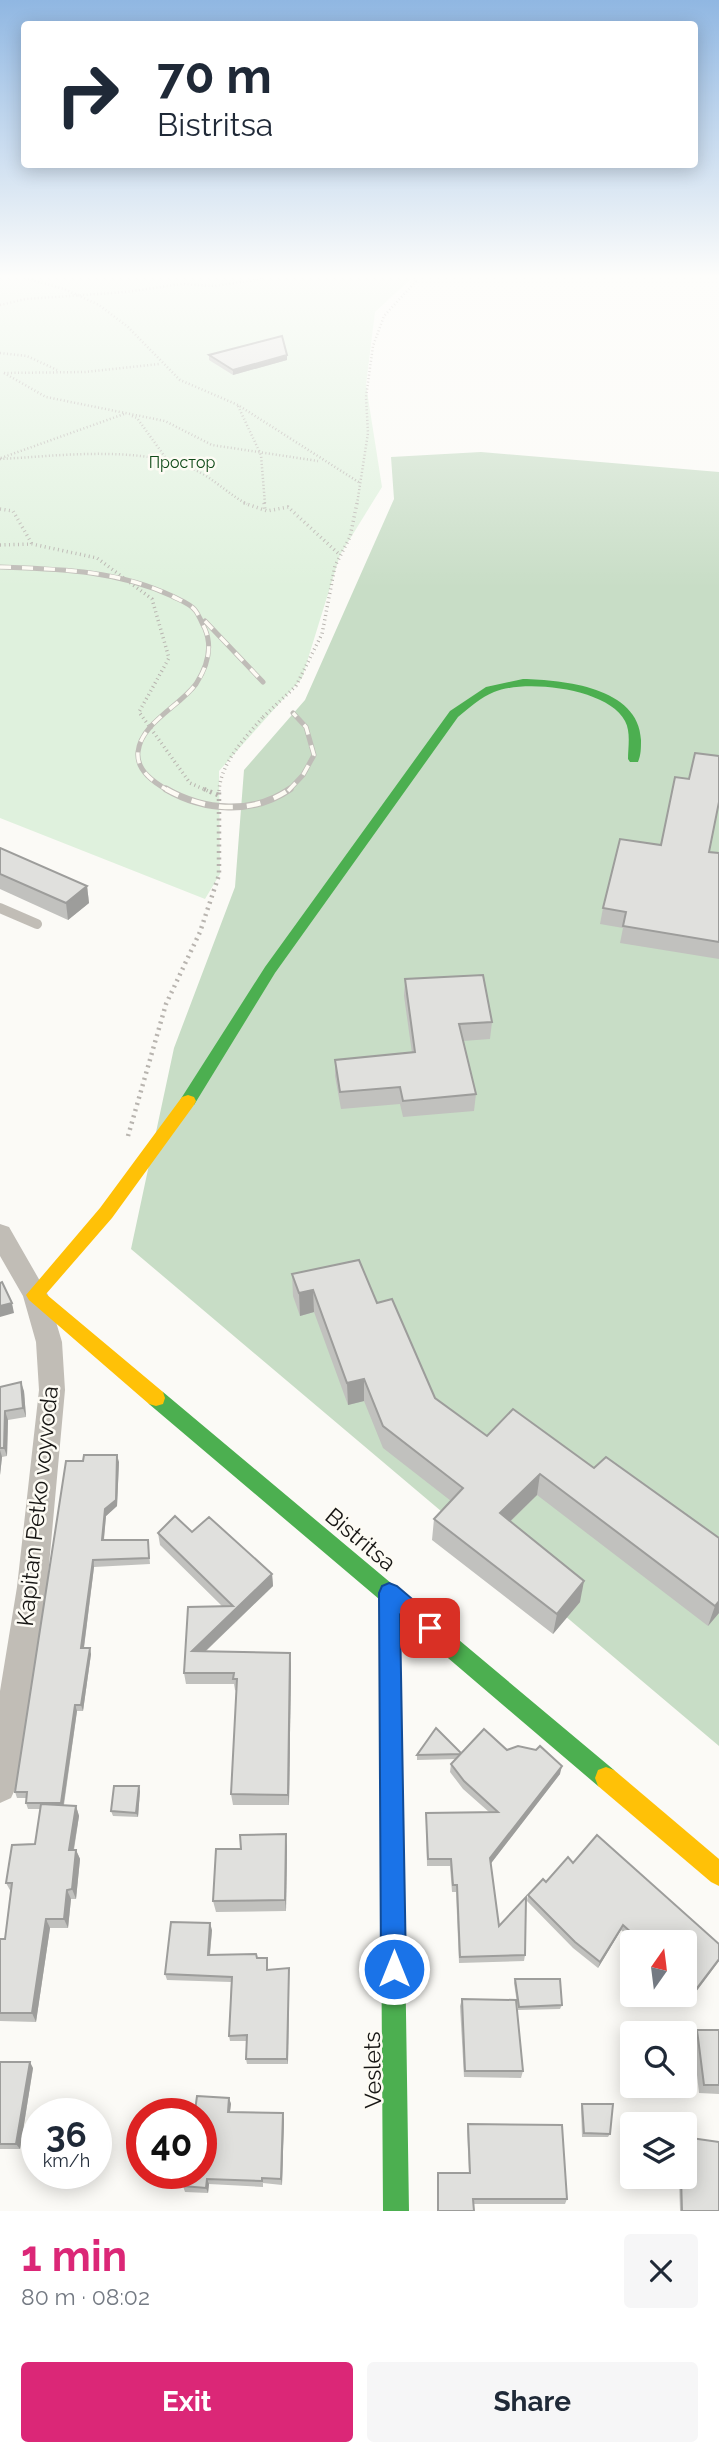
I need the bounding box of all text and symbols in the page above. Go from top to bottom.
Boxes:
text: 70 m [157,47,272,104]
icon: right [42,49,133,140]
text: Bistritsa [157,106,273,143]
park label: Простор [149,453,215,472]
street label: Kapitan Petko voyvoda [11,1384,63,1628]
street label: Bistritsa [320,1502,402,1576]
pin [400,1598,460,1658]
icon: arrive [411,1609,449,1647]
north arrow [620,1930,696,2007]
map controls [620,1930,697,2189]
position arrow [357,1932,431,2006]
button: search [620,2021,697,2098]
street label: Veslets [358,2031,386,2109]
speed limit sign: 40 [126,2098,217,2189]
button: layers [620,2112,697,2189]
text: 36 [46,2114,87,2155]
text: km/h [43,2150,90,2171]
text: 1 min [21,2232,127,2281]
button: close [624,2234,698,2308]
text: 80 m · 08:02 [21,2283,150,2310]
button: Exit [21,2362,353,2442]
button: Share [367,2362,698,2442]

